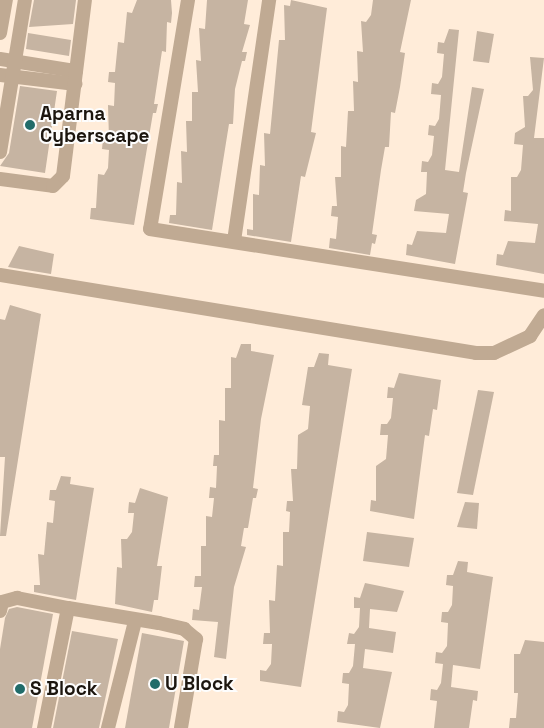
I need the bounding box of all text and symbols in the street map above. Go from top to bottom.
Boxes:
place label: Aparna Cyberscape [40,103,149,147]
marker: Aparna Cyberscape [24,119,36,131]
place label: U Block [165,673,234,695]
place label: S Block [30,678,97,700]
marker: U Block [149,678,161,690]
marker: S Block [14,683,26,695]

